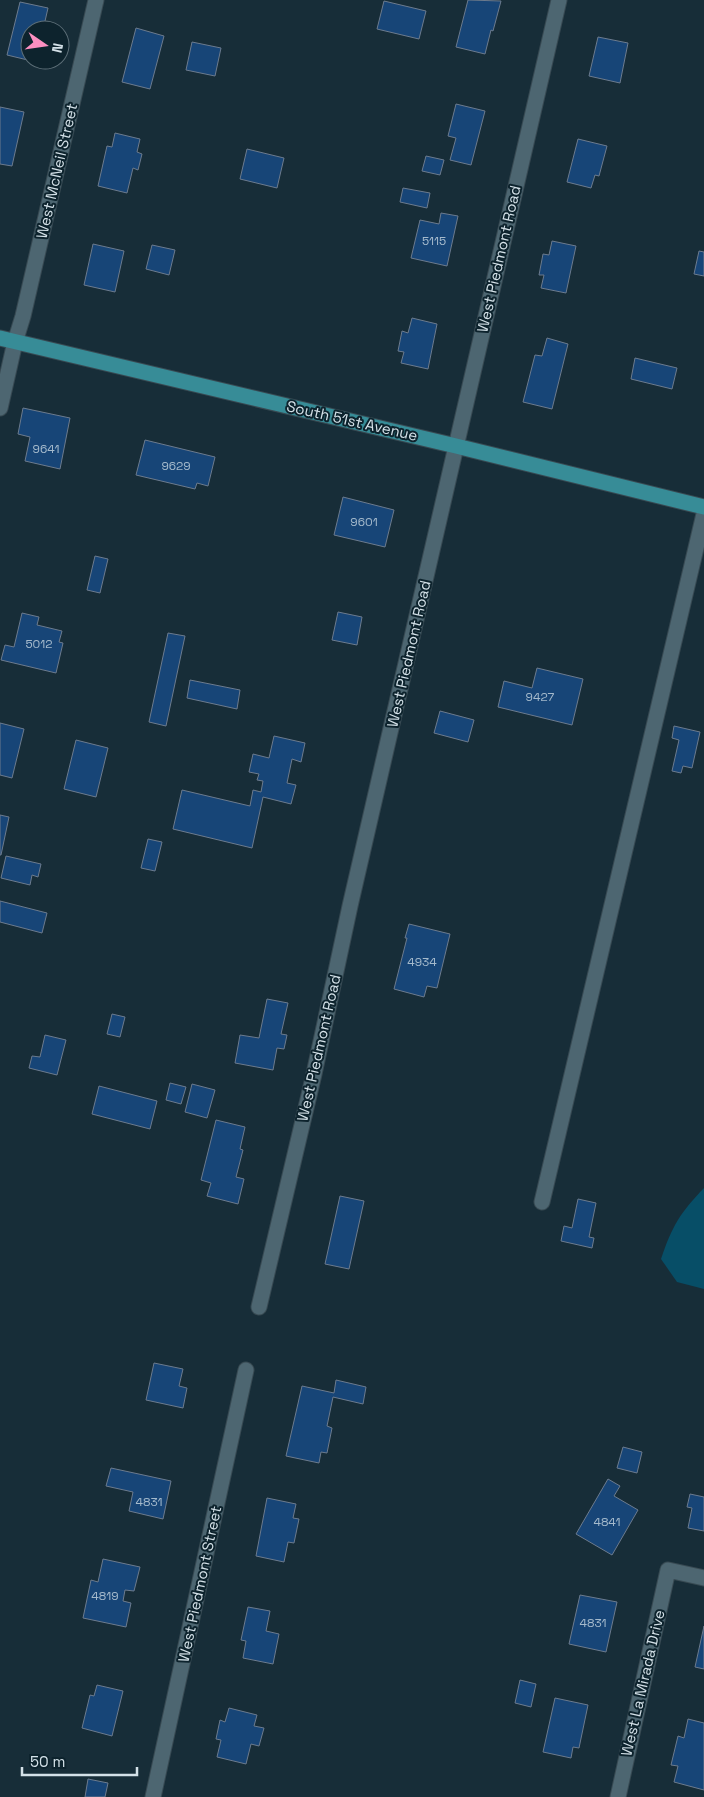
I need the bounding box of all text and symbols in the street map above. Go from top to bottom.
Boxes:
north arrow [20,20,70,70]
text: N [48,41,67,55]
street label: West McNeil Street [32,101,81,240]
street label: West Piedmont Road [472,184,525,334]
house number: 5115 [422,233,446,249]
street label: South 51st Avenue [285,396,420,445]
house number: 9641 [33,441,59,457]
house number: 9629 [161,458,191,474]
house number: 9601 [350,514,378,530]
street label: West Piedmont Road [382,579,435,729]
house number: 5012 [25,636,53,652]
house number: 9427 [526,689,555,705]
house number: 4934 [407,954,437,970]
street label: West Piedmont Road [292,973,345,1123]
house number: 4831 [135,1494,163,1510]
street label: West Piedmont Street [174,1504,225,1664]
house number: 4841 [593,1514,621,1530]
house number: 4819 [91,1588,119,1604]
street label: West La Mirada Drive [616,1608,669,1758]
house number: 4831 [579,1615,607,1631]
scale bar [22,1744,138,1776]
text: 50 m [30,1752,65,1771]

